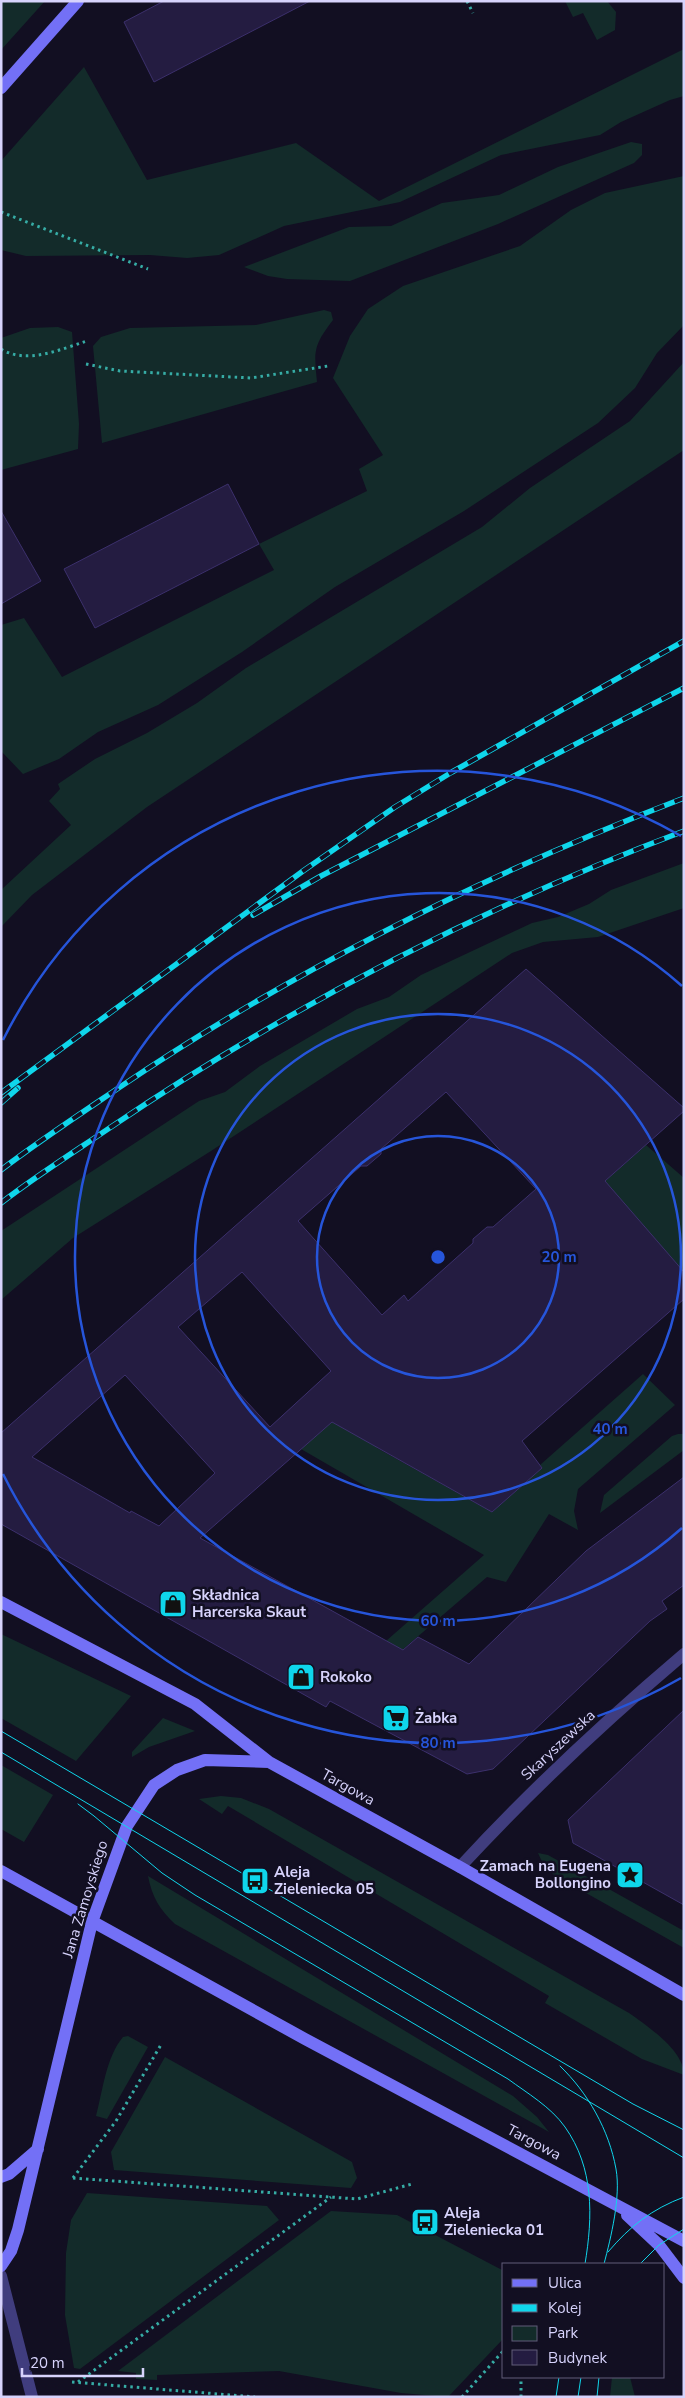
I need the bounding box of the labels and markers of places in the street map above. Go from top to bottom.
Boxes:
centre of rings [429,1248,447,1266]
place label: Składnica Harcerska Skaut [192,1585,306,1622]
shop icon: Składnica Harcerska Skaut [158,1589,188,1619]
shop icon: Rokoko [286,1662,316,1692]
place label: Rokoko [320,1667,372,1687]
supermarket icon: Żabka [381,1703,411,1733]
place label: Żabka [415,1708,457,1728]
place label: Zamach na Eugena Bollongino [480,1856,611,1893]
place icon: Zamach na Eugena Bollongino [615,1860,645,1890]
place label: Aleja Zieleniecka 05 [274,1862,374,1899]
bus stop icon: Aleja Zieleniecka 05 [240,1866,270,1896]
place label: Aleja Zieleniecka 01 [444,2203,544,2240]
bus stop icon: Aleja Zieleniecka 01 [410,2207,440,2237]

